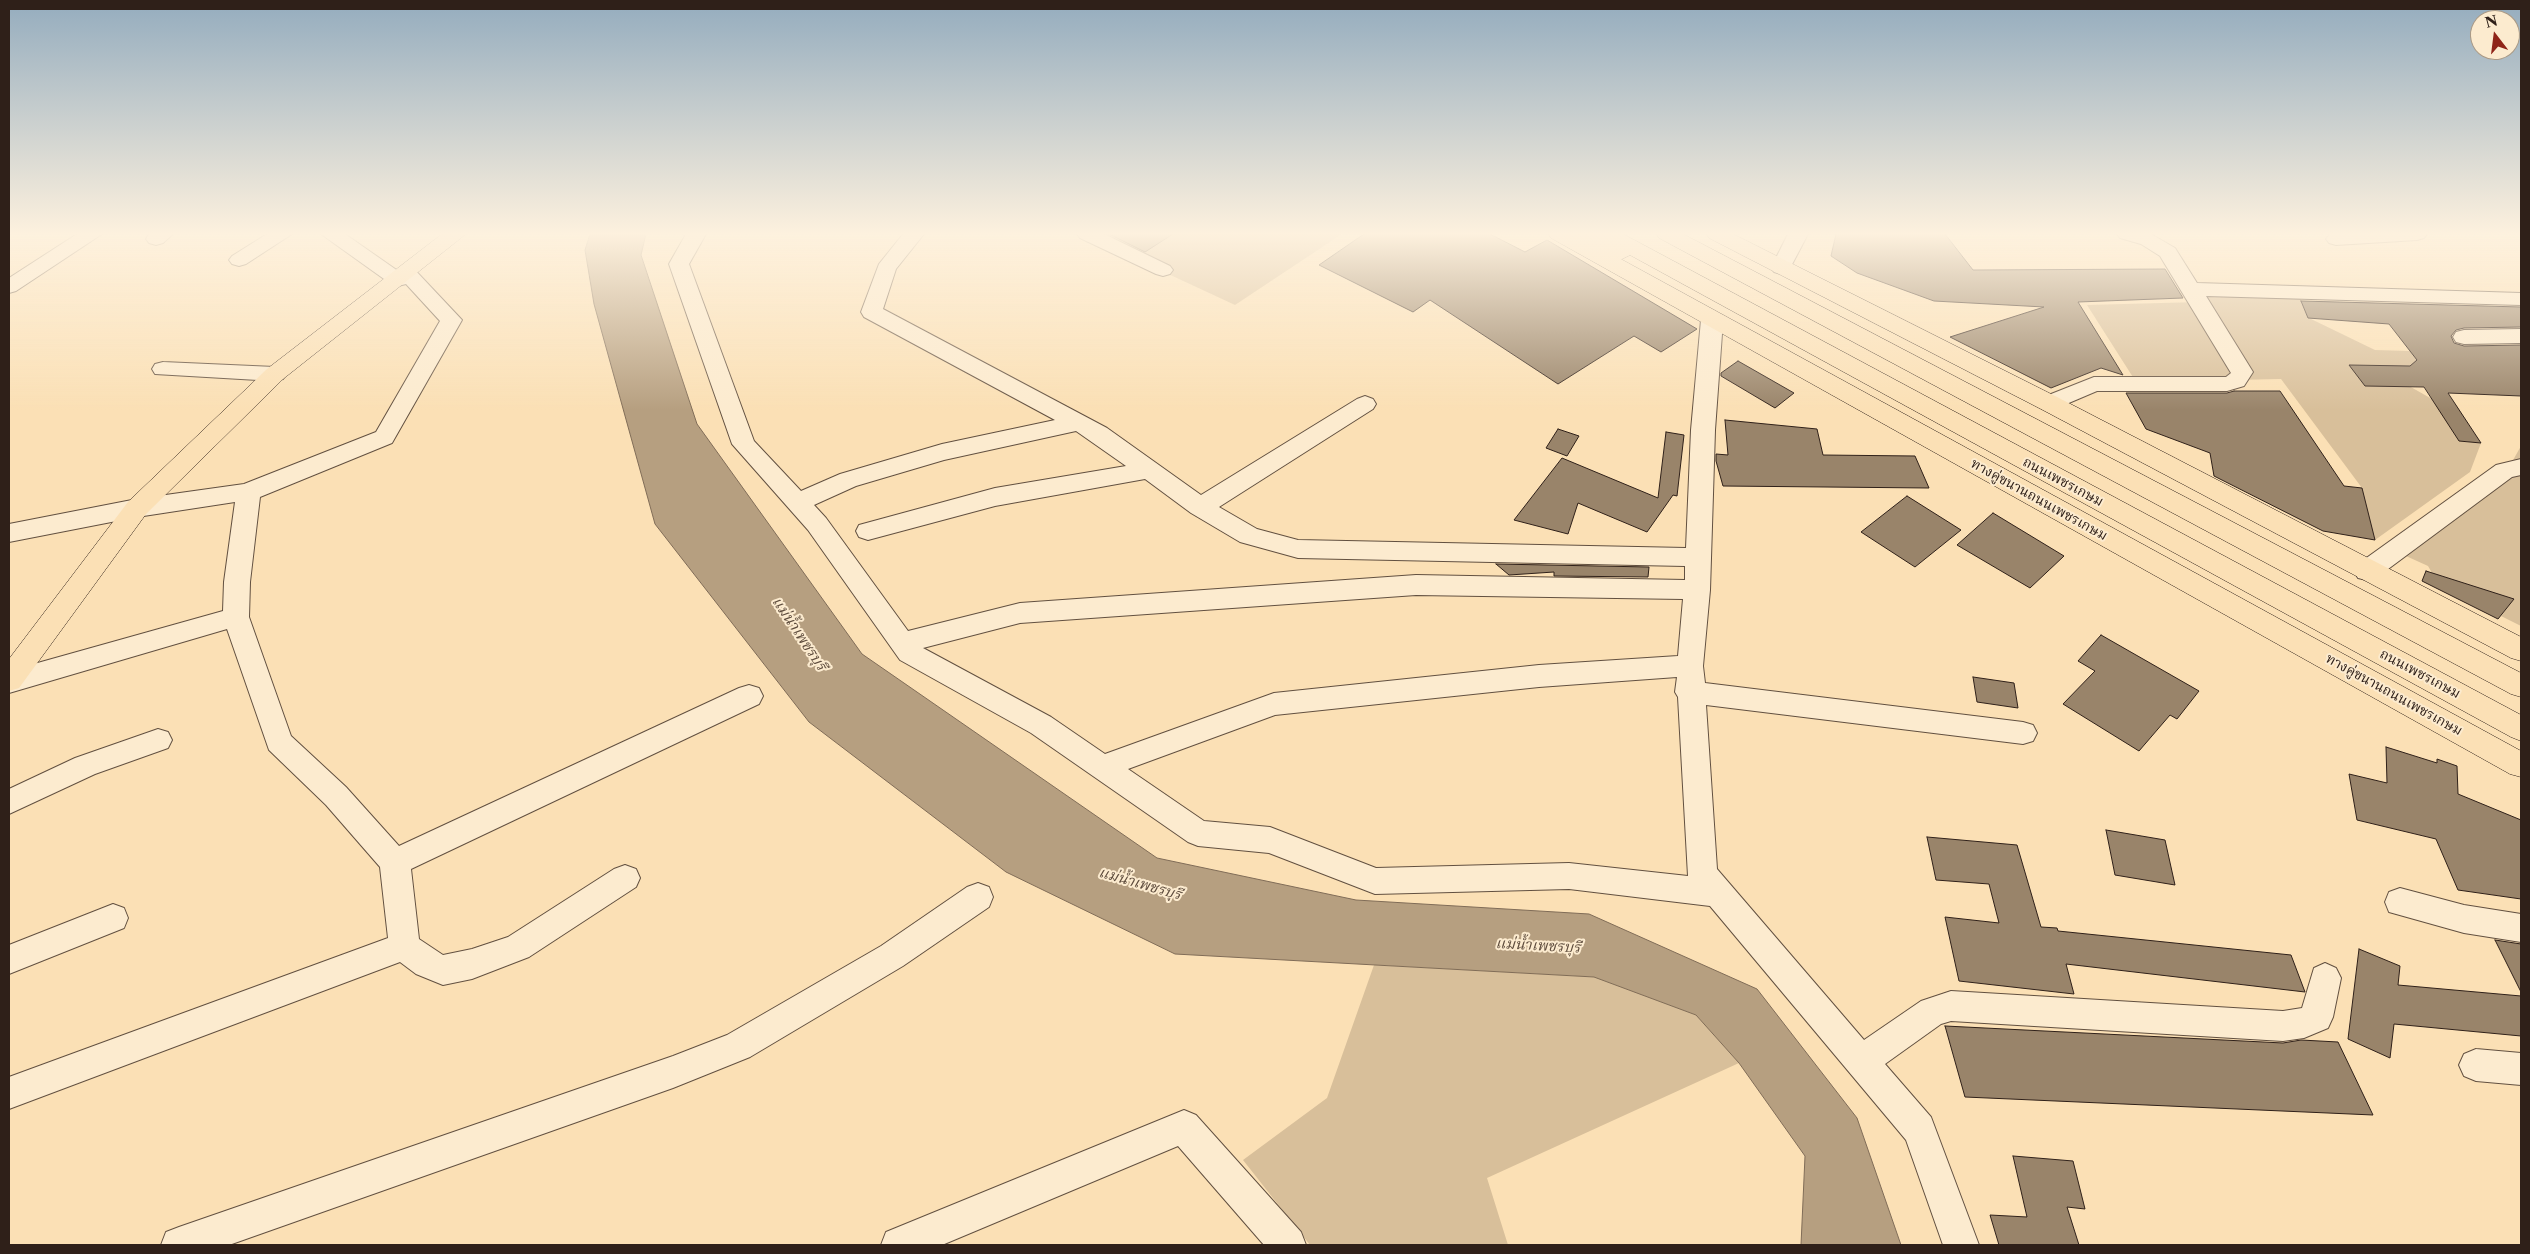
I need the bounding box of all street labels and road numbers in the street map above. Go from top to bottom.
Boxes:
street label: ถนนเพชรเกษม [2020,454,2106,510]
street label: ทางคู่ขนานถนนเพชรเกษม [1968,455,2110,545]
street label: ถนนเพชรเกษม [2377,646,2463,702]
street label: ทางคู่ขนานถนนเพชรเกษม [2323,650,2465,740]

